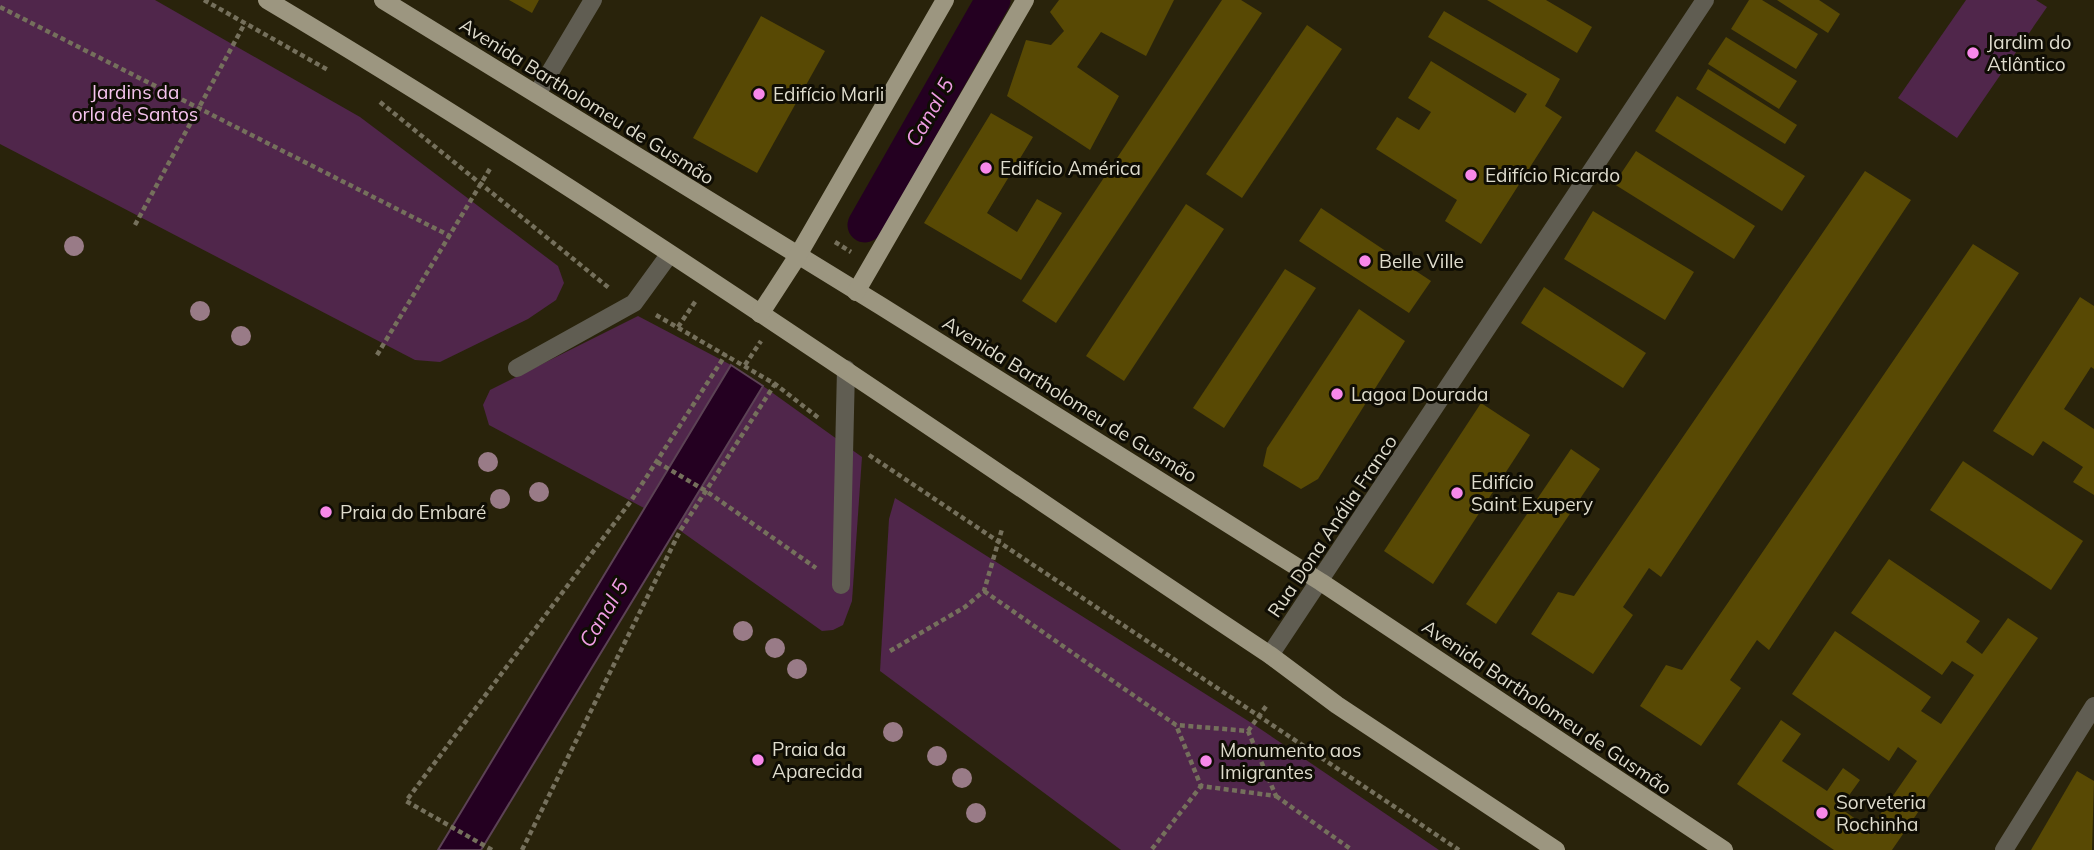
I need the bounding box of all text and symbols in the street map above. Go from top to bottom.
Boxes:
street label: Avenida Bartholomeu de Gusmão [455,12,719,190]
place label: Jardim do Atlântico [1987,30,2071,76]
marker: Jardim do Atlântico [1965,45,1981,61]
water label: Canal 5 [899,73,959,151]
park label: Jardins da orla de Santos [72,80,198,126]
place label: Edifício Marli [773,82,884,106]
marker: Edifício Marli [751,86,767,102]
place label: Edifício América [1000,156,1141,180]
marker: Edifício América [978,160,994,176]
place label: Edifício Ricardo [1485,163,1620,187]
marker: Edifício Ricardo [1463,167,1479,183]
place label: Belle Ville [1379,249,1464,273]
marker: Belle Ville [1357,253,1373,269]
street label: Avenida Bartholomeu de Gusmão [938,310,1202,488]
place label: Lagoa Dourada [1351,382,1488,406]
marker: Lagoa Dourada [1329,386,1345,402]
street label: Rua Dona Anália Franco [1262,430,1402,622]
place label: Edifício Saint Exupery [1471,470,1593,516]
marker: Edifício Saint Exupery [1449,485,1465,501]
place label: Praia do Embaré [340,500,486,524]
marker: Praia do Embaré [318,504,334,520]
water label: Canal 5 [573,574,634,652]
street label: Avenida Bartholomeu de Gusmão [1418,614,1676,800]
place label: Praia da Aparecida [772,737,863,783]
place label: Monumento aos Imigrantes [1220,738,1361,784]
marker: Praia da Aparecida [750,752,766,768]
marker: Monumento aos Imigrantes [1198,753,1214,769]
place label: Sorveteria Rochinha [1836,790,1926,836]
marker: Sorveteria Rochinha [1814,805,1830,821]

